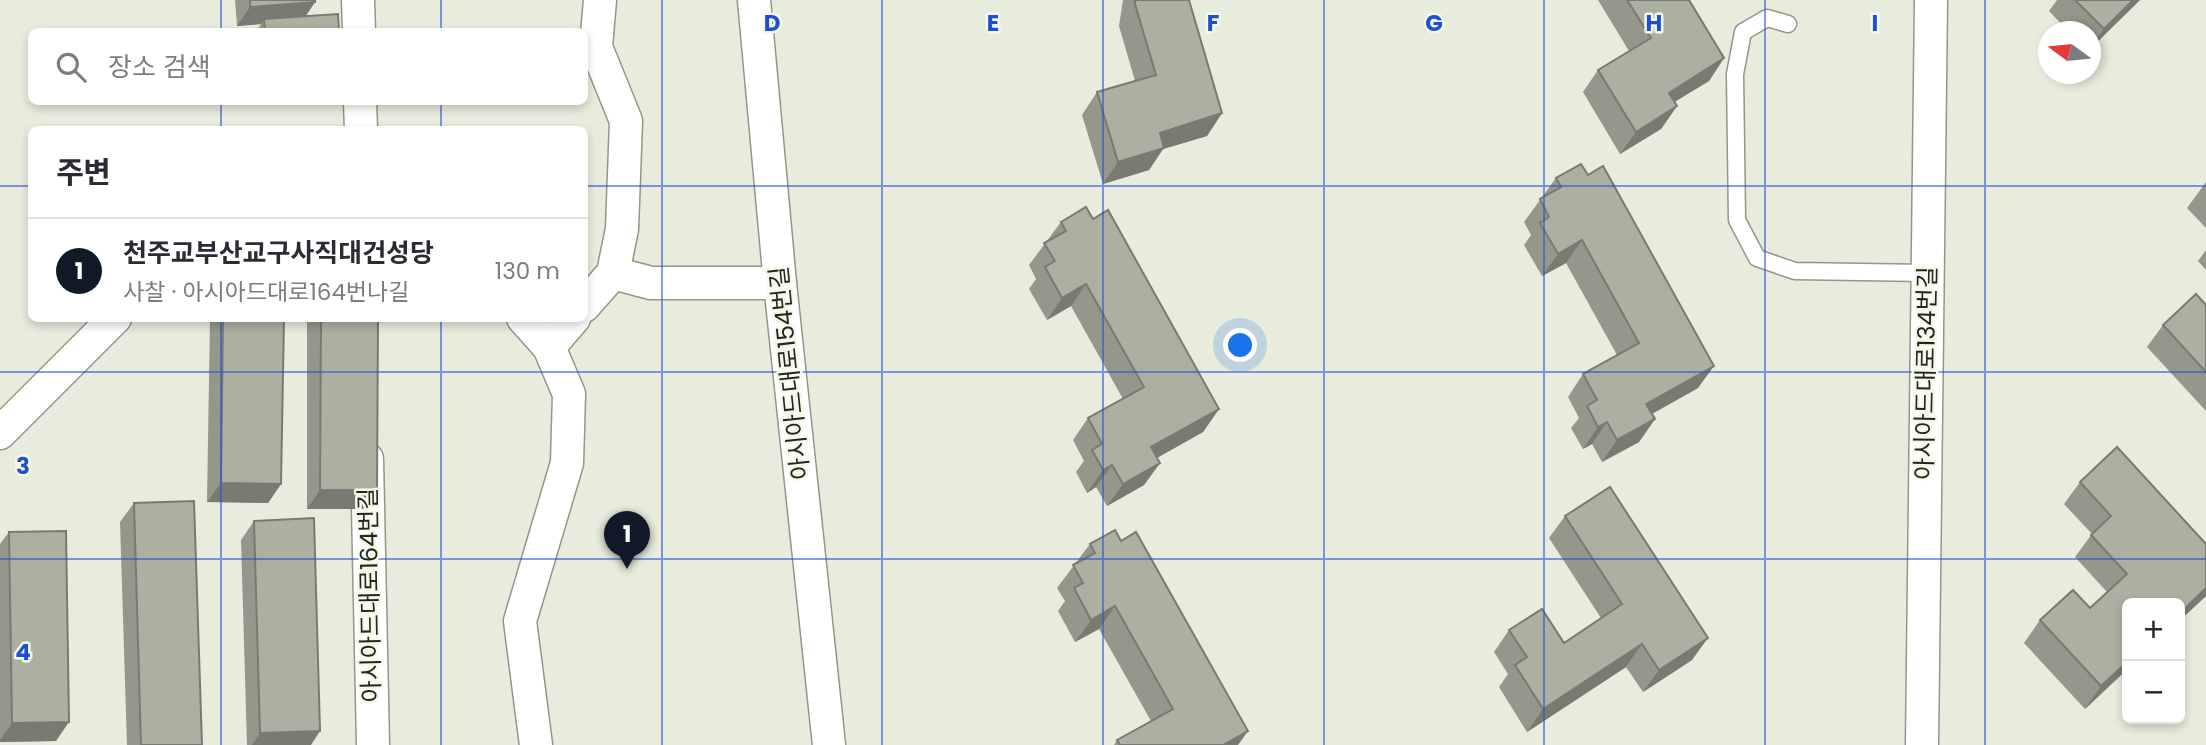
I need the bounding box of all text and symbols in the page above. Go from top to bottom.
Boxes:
text: D [764,7,780,39]
text: E [987,7,999,39]
text: F [1207,7,1219,39]
text: G [1425,7,1443,39]
text: H [1646,7,1662,39]
text: I [1872,7,1878,39]
north arrow [2038,21,2101,84]
search box [28,28,588,105]
icon: search [52,48,90,86]
text: 장소 검색 [108,49,211,85]
text: 주변 [56,151,111,194]
text: 천주교부산교구사직대건성당 [123,235,434,271]
text: 1 [75,255,83,287]
text: 130 m [495,255,560,287]
street label: 아시아드대로154번길 [762,265,817,481]
street label: 아시아드대로134번길 [1907,266,1944,480]
text: 사찰 · 아시아드대로164번나길 [123,276,409,308]
your location [1223,328,1257,362]
text: 3 [16,450,30,482]
street label: 아시아드대로164번길 [351,487,388,703]
pin: 1 [604,511,650,569]
map controls [2122,598,2185,724]
button: + [2122,598,2185,661]
text: 4 [15,636,31,668]
button: − [2122,661,2185,724]

